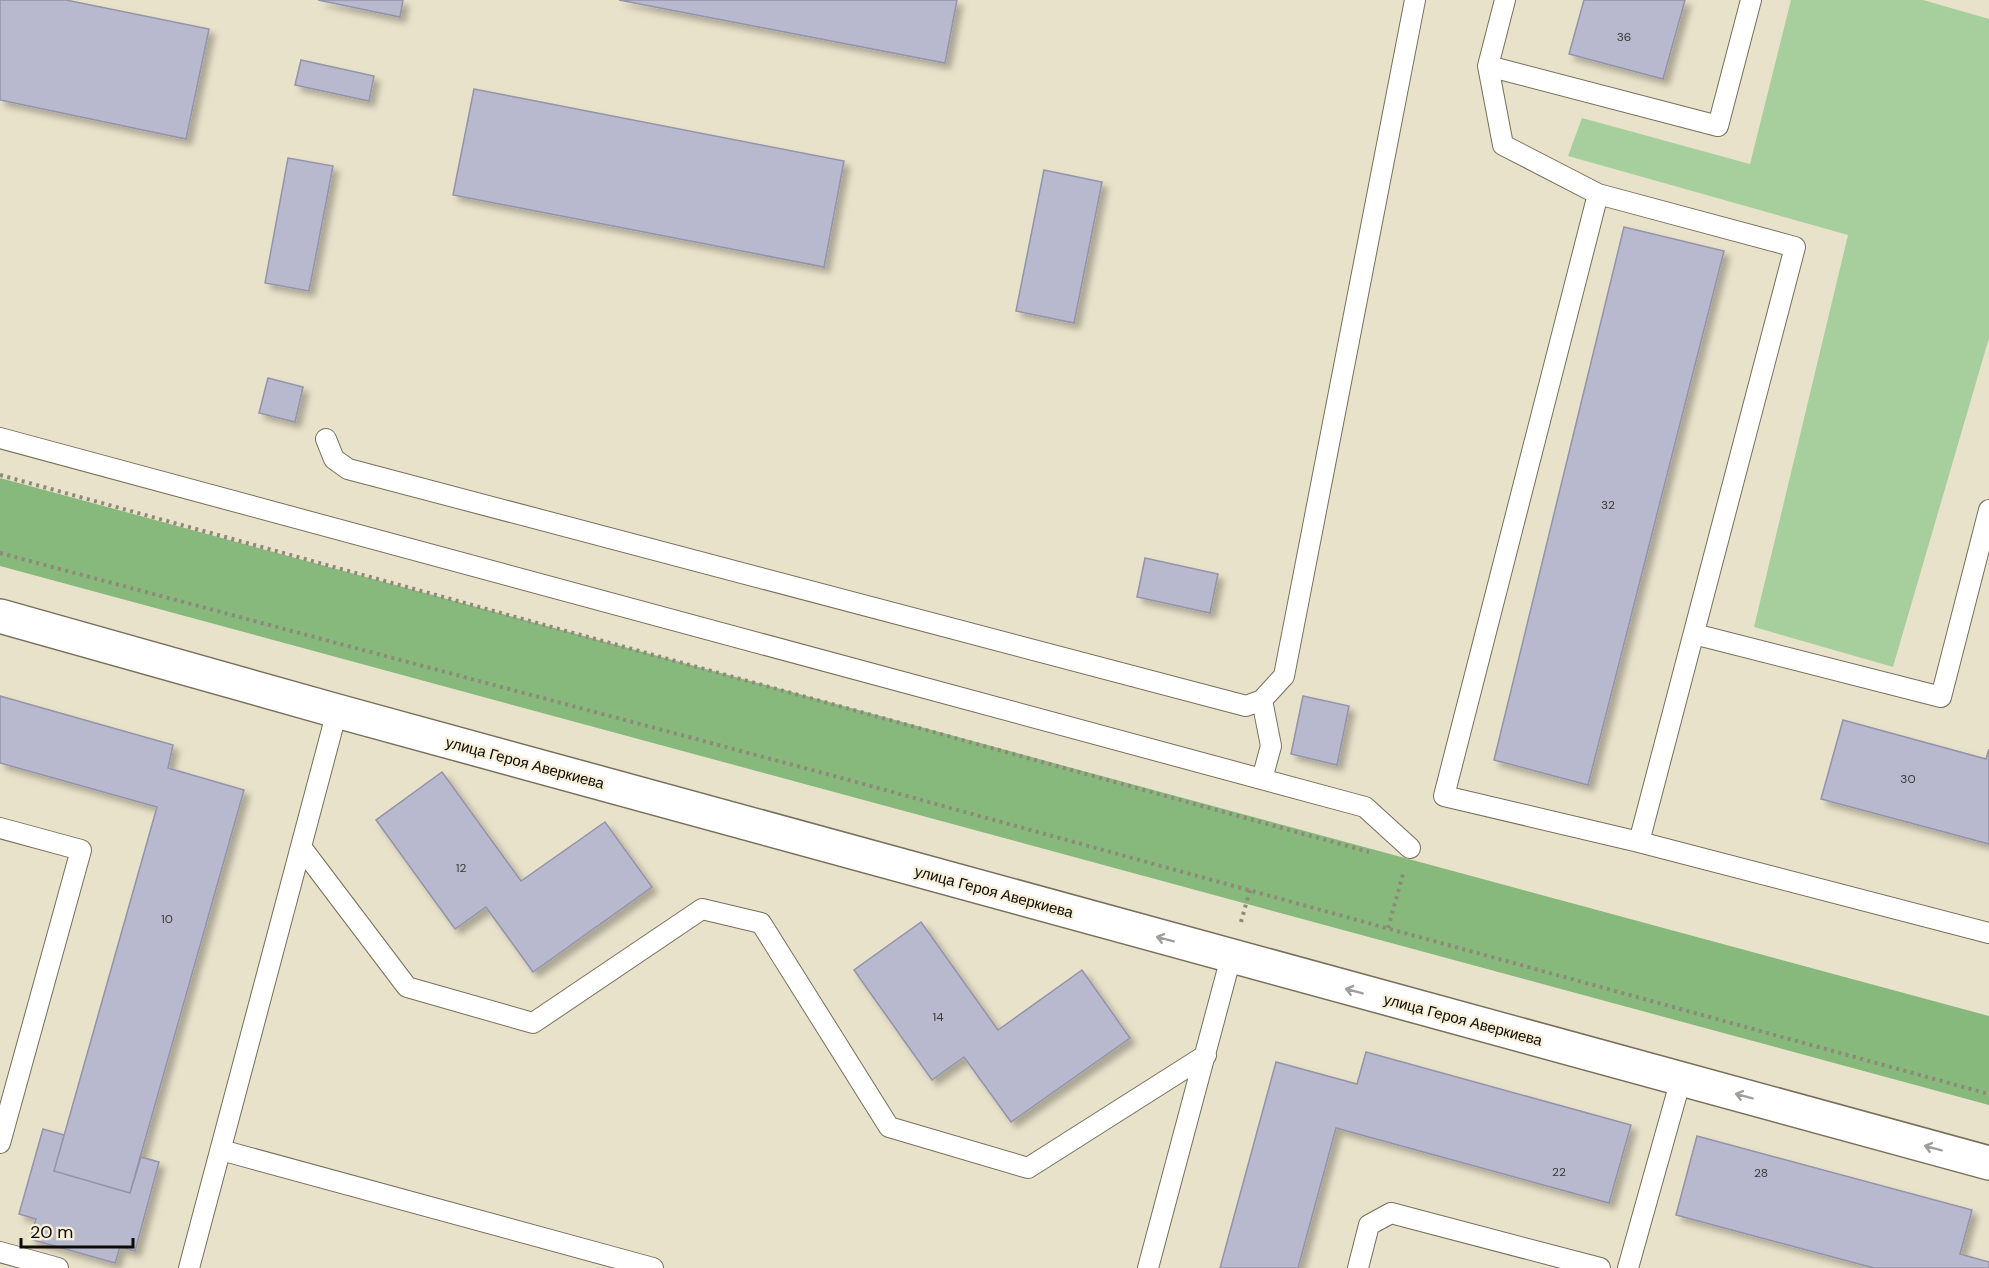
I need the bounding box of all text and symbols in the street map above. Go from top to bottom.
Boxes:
house number: 36 [1617,29,1631,45]
house number: 32 [1601,497,1615,513]
street label: улица Героя Аверкиева [443,732,607,794]
house number: 30 [1900,771,1916,787]
house number: 12 [456,860,466,876]
street label: улица Героя Аверкиева [912,861,1076,923]
house number: 10 [161,911,173,927]
one-way arrow [1156,933,1175,944]
one-way arrow [1344,984,1363,996]
street label: улица Героя Аверкиева [1381,989,1545,1051]
house number: 14 [932,1009,944,1025]
one-way arrow [1735,1090,1754,1102]
one-way arrow [1923,1142,1942,1153]
house number: 22 [1552,1164,1566,1180]
house number: 28 [1754,1165,1768,1181]
scale bar [21,1211,134,1249]
text: 20 m [30,1220,73,1244]

